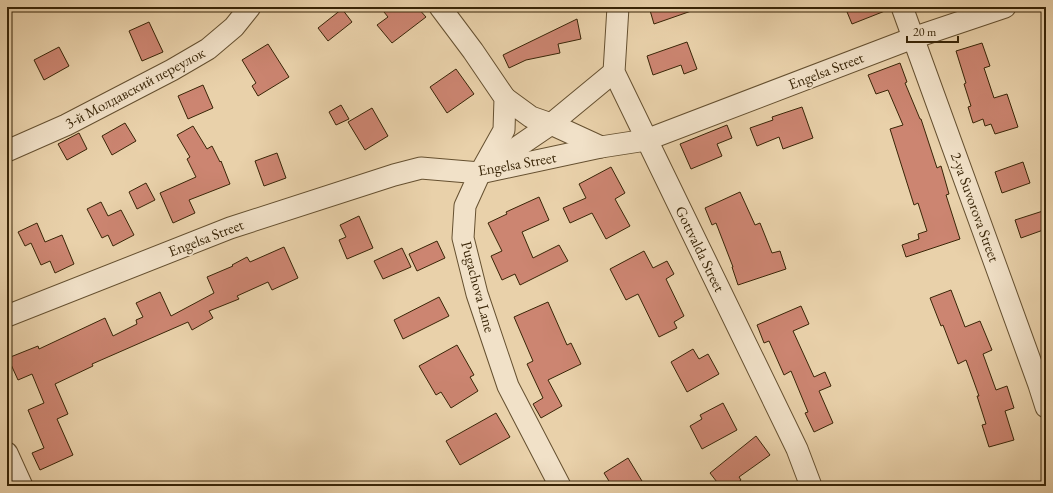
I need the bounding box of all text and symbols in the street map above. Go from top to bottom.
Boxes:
scale bar [907,18,958,44]
text: 20 m [913,24,937,40]
street label: 3-й Молдавский переулок [62,43,208,133]
street label: Engelsa Street [785,47,866,94]
street label: Engelsa Street [476,147,558,180]
street label: 2-ya Suvorova Street [947,149,1004,265]
street label: Gottvalda Street [671,203,730,295]
street label: Engelsa Street [165,214,246,261]
street label: Pugachova Lane [457,239,500,335]

